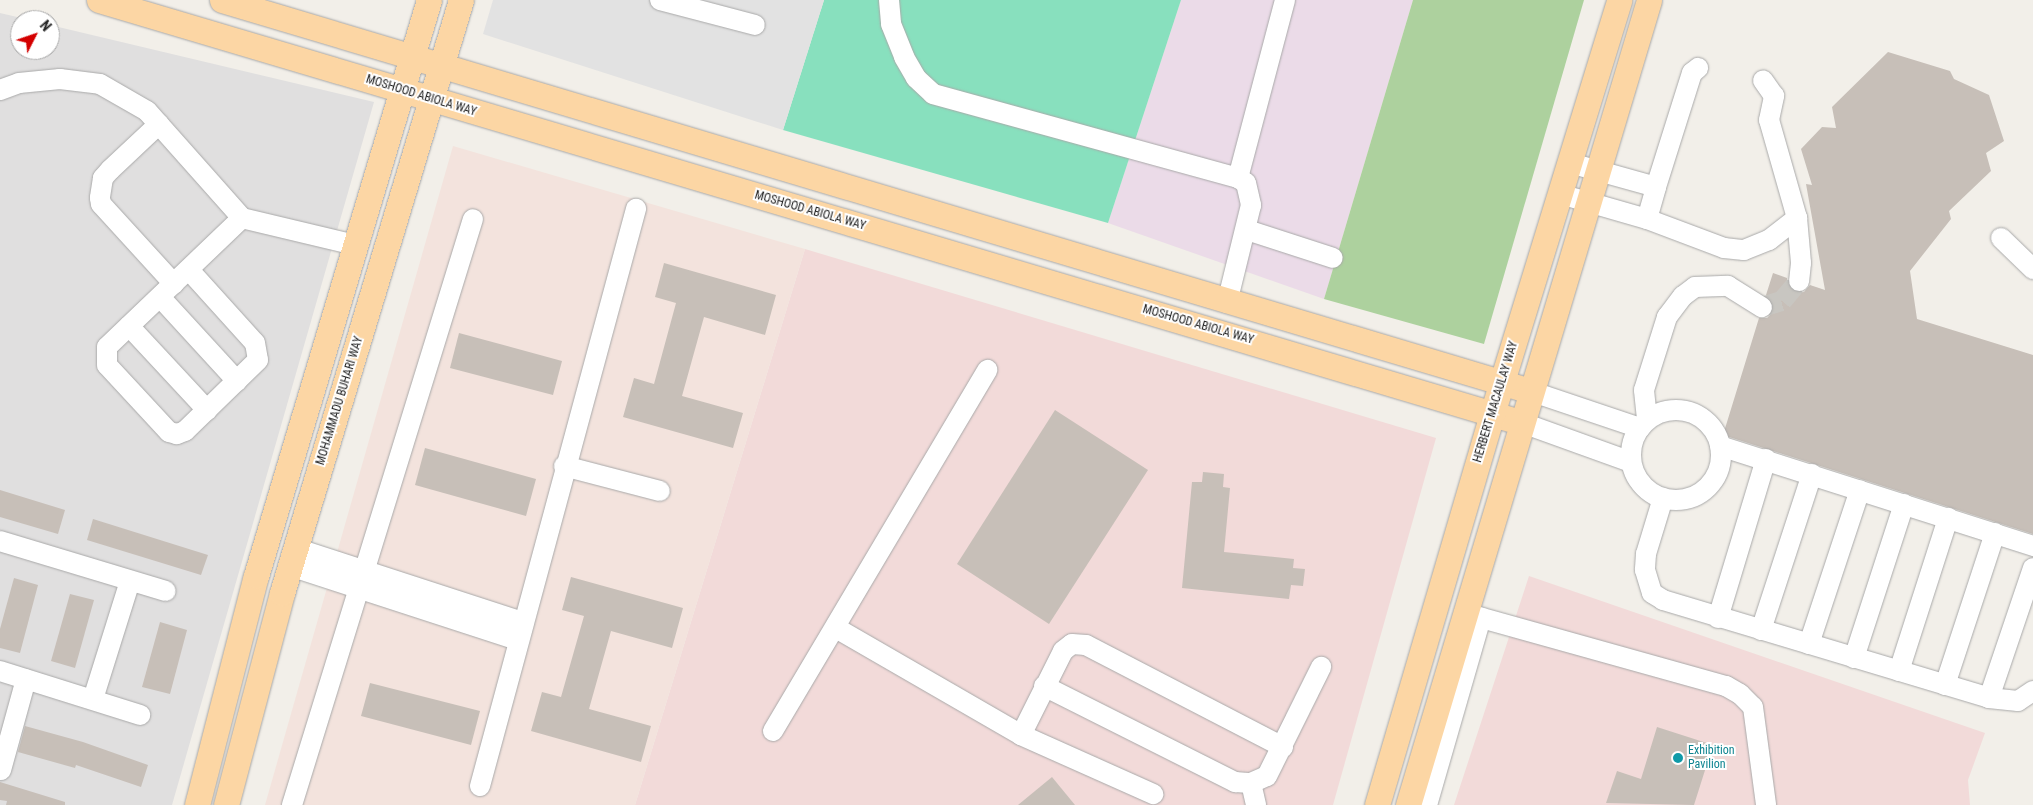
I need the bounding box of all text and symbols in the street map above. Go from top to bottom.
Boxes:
north arrow [10,10,60,60]
text: N [37,17,54,34]
street label: MOSHOOD ABIOLA WAY [364,72,478,120]
street label: MOSHOOD ABIOLA WAY [753,188,867,234]
street label: MOSHOOD ABIOLA WAY [1141,302,1255,348]
street label: MOHAMMADU BUHARI WAY [314,335,366,467]
street label: HERBERT MACAULAY WAY [1471,339,1521,465]
place label: Exhibition Pavilion [1688,744,1735,772]
marker: Exhibition Pavilion [1672,752,1684,764]

